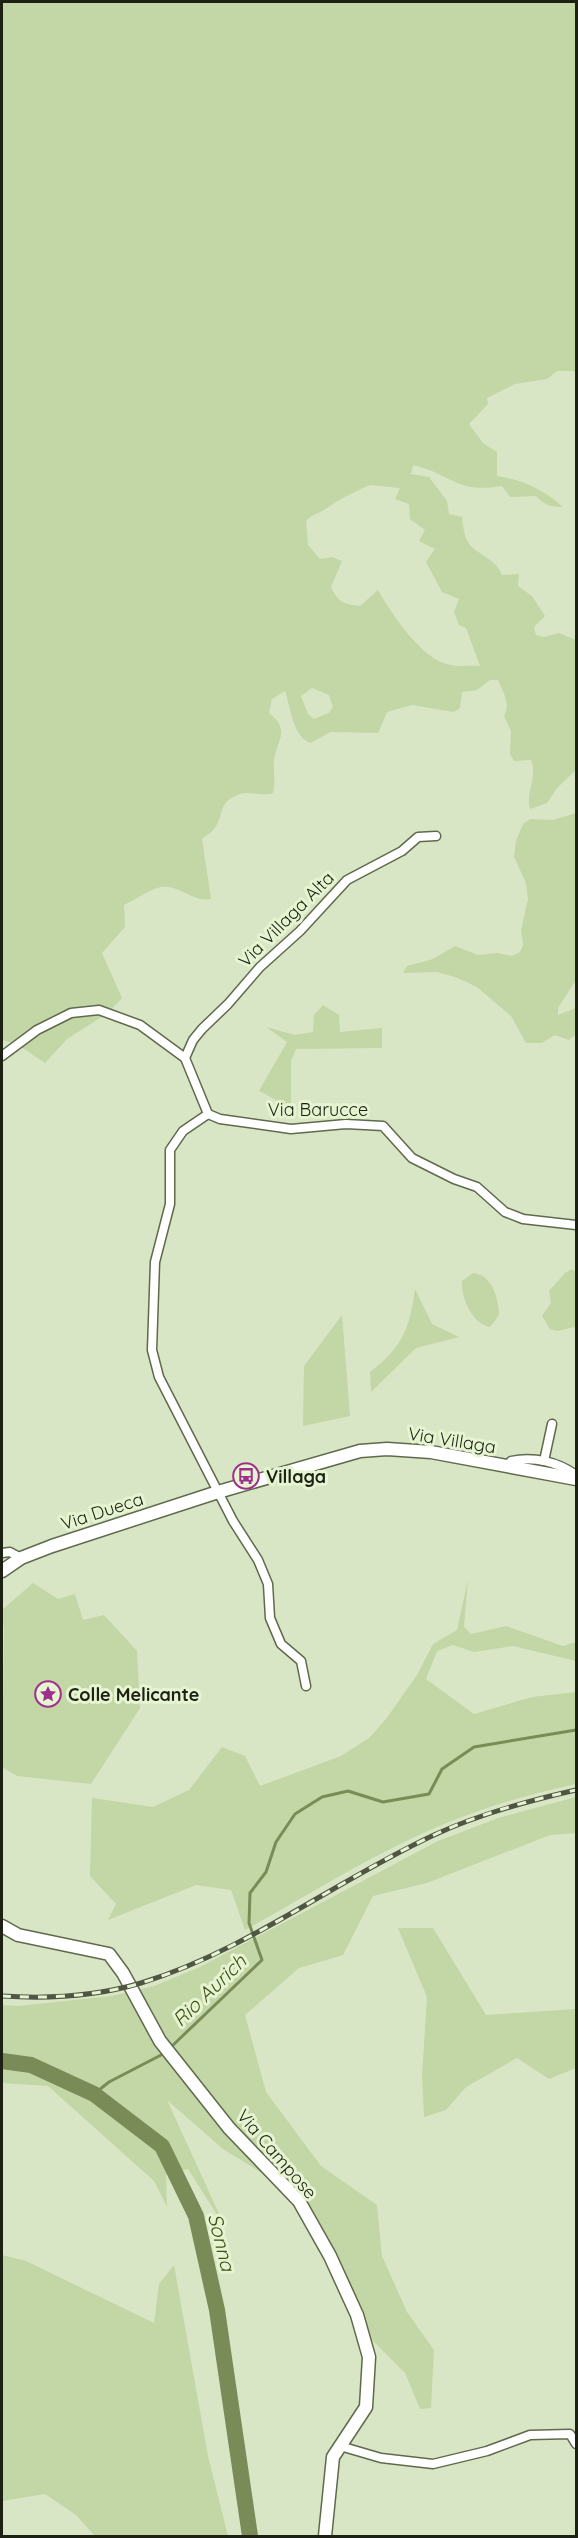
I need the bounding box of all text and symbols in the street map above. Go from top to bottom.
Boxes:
street label: Via Villaga Alta [233,866,339,972]
street label: Via Barucce [268,1098,368,1121]
street label: Via Villaga [406,1422,498,1458]
bus stop icon: Villaga [231,1461,261,1491]
place label: Villaga [266,1465,326,1488]
street label: Via Dueca [58,1487,146,1535]
place icon: Colle Melicante [33,1679,63,1709]
place label: Colle Melicante [68,1683,199,1706]
water label: Rio Aurich [167,1948,252,2031]
street label: Via Campose [232,2105,322,2203]
water label: Sonna [203,2211,242,2275]

